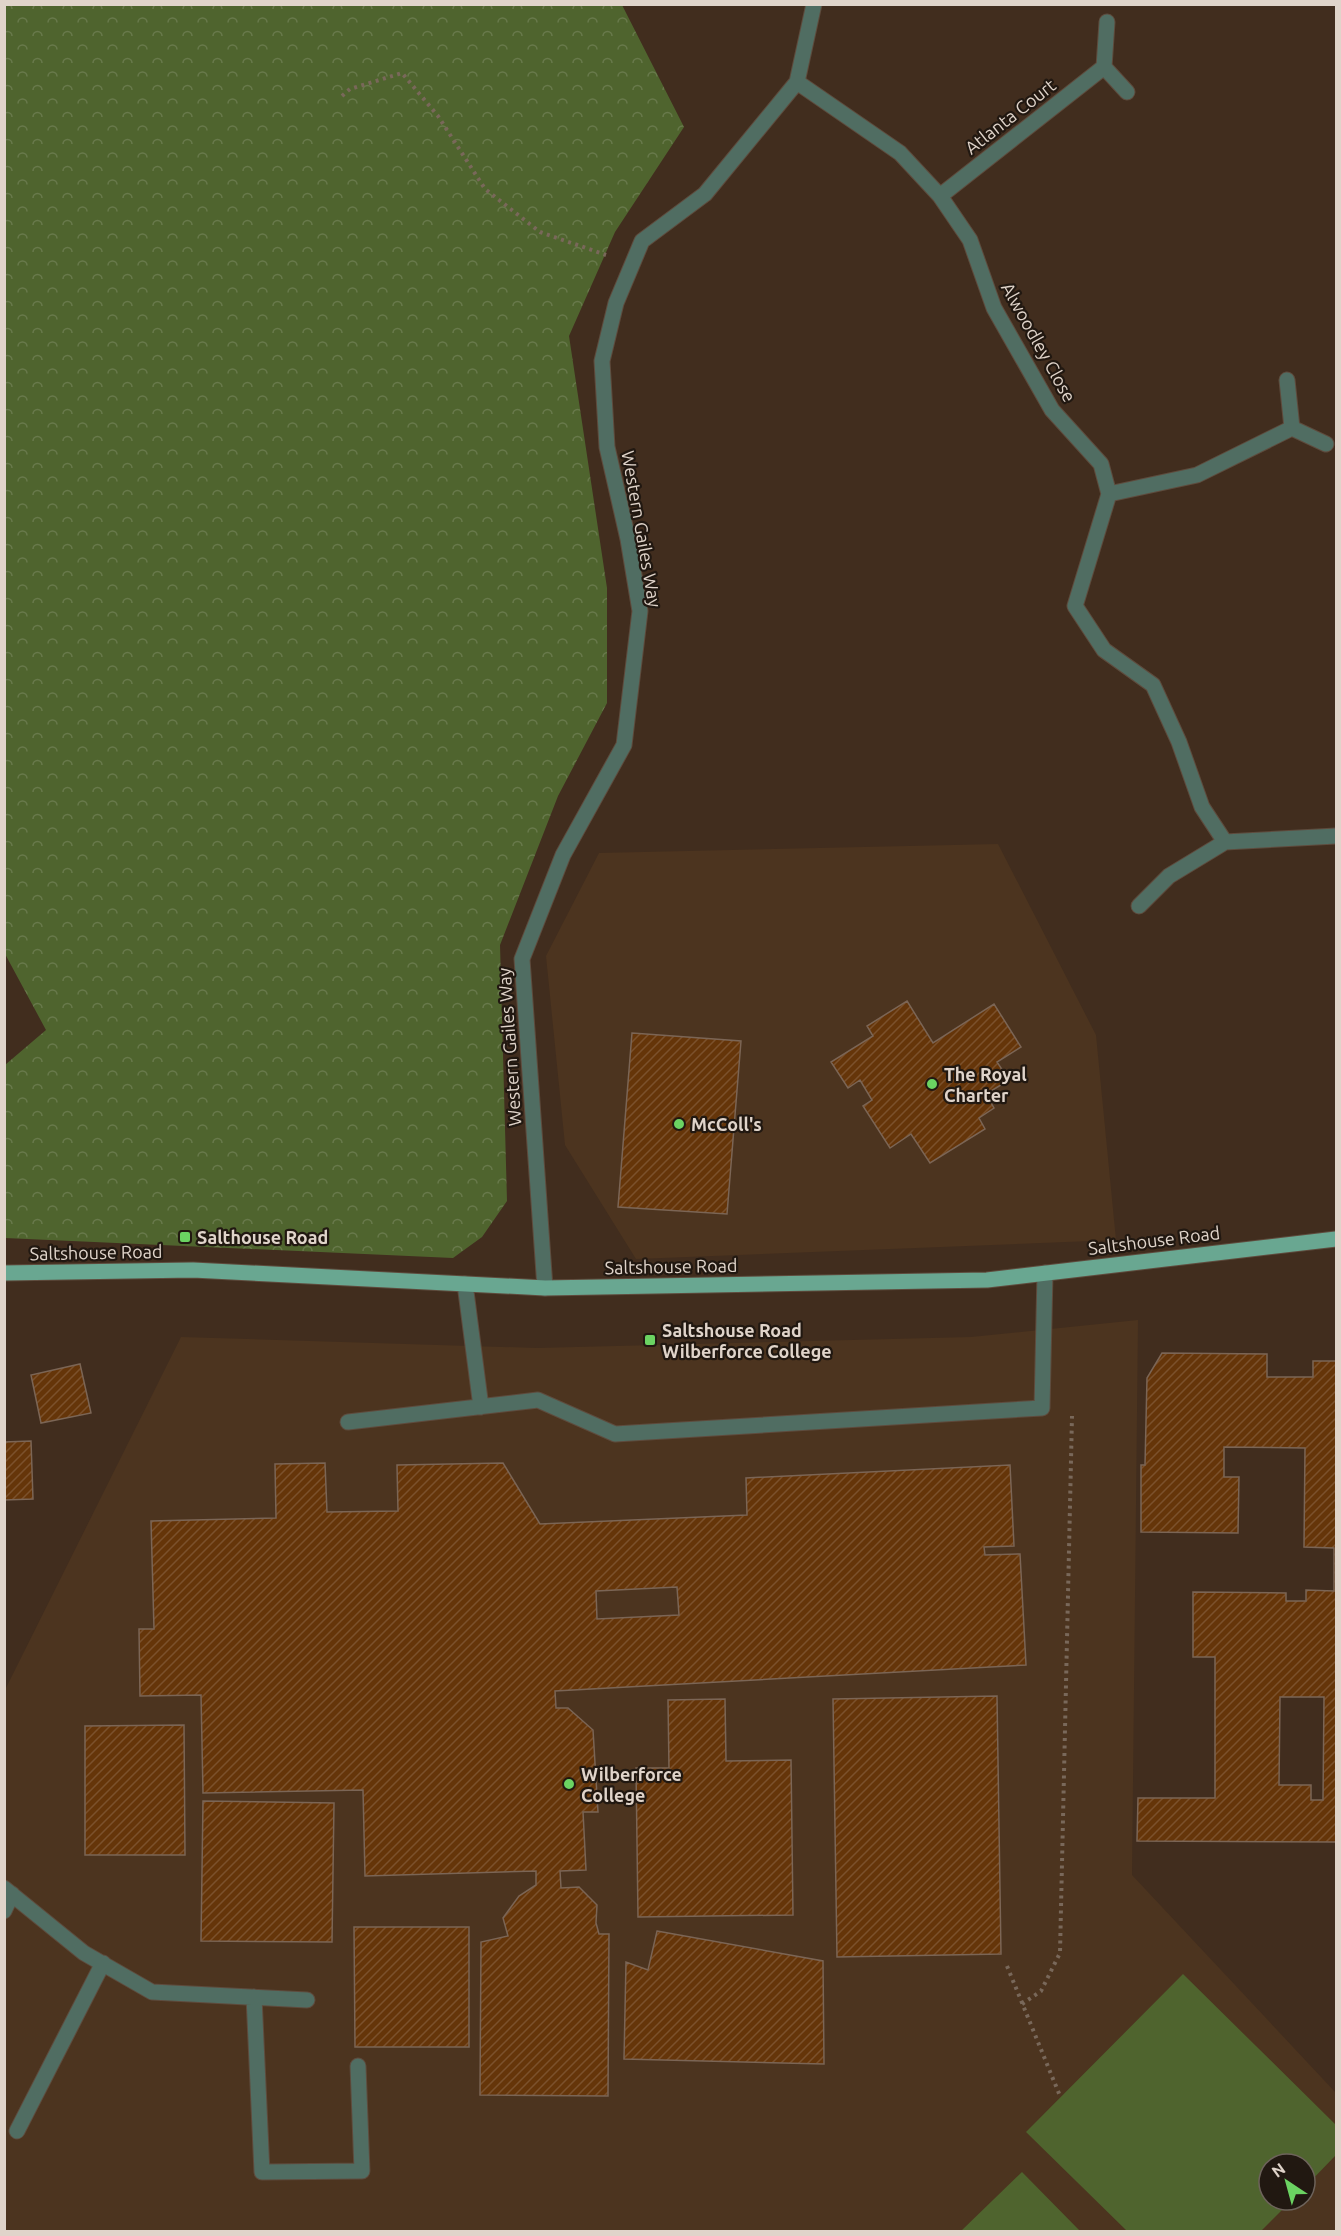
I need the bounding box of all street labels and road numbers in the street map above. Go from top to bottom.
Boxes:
street label: Atlanta Court [961,75,1059,157]
street label: Alwoodley Close [998,279,1080,405]
street label: Western Gailes Way [618,449,666,609]
street label: Western Gailes Way [493,967,525,1127]
street label: Saltshouse Road [1087,1222,1221,1258]
street label: Saltshouse Road [29,1241,163,1263]
street label: Saltshouse Road [604,1255,738,1277]

